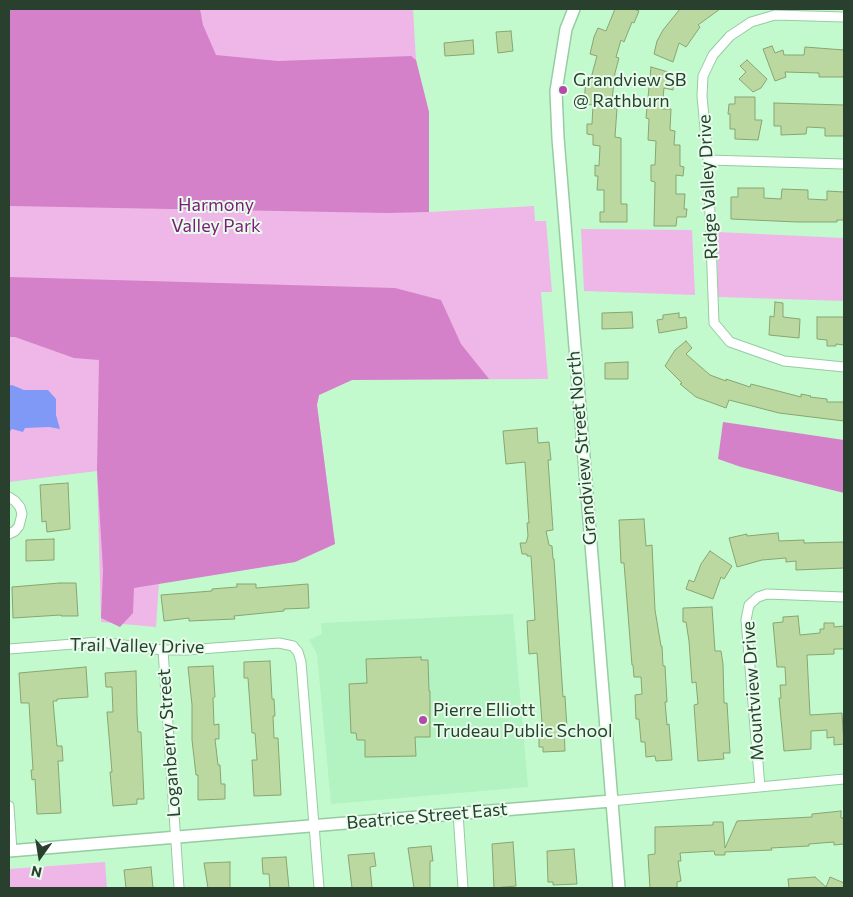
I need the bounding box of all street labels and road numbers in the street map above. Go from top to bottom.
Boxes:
street label: Ridge Valley Drive [693,114,723,260]
street label: Grandview Street North [563,350,601,546]
street label: Mountview Drive [737,620,769,762]
street label: Trail Valley Drive [70,634,204,658]
street label: Loganberry Street [153,668,185,818]
street label: Beatrice Street East [346,798,508,834]

